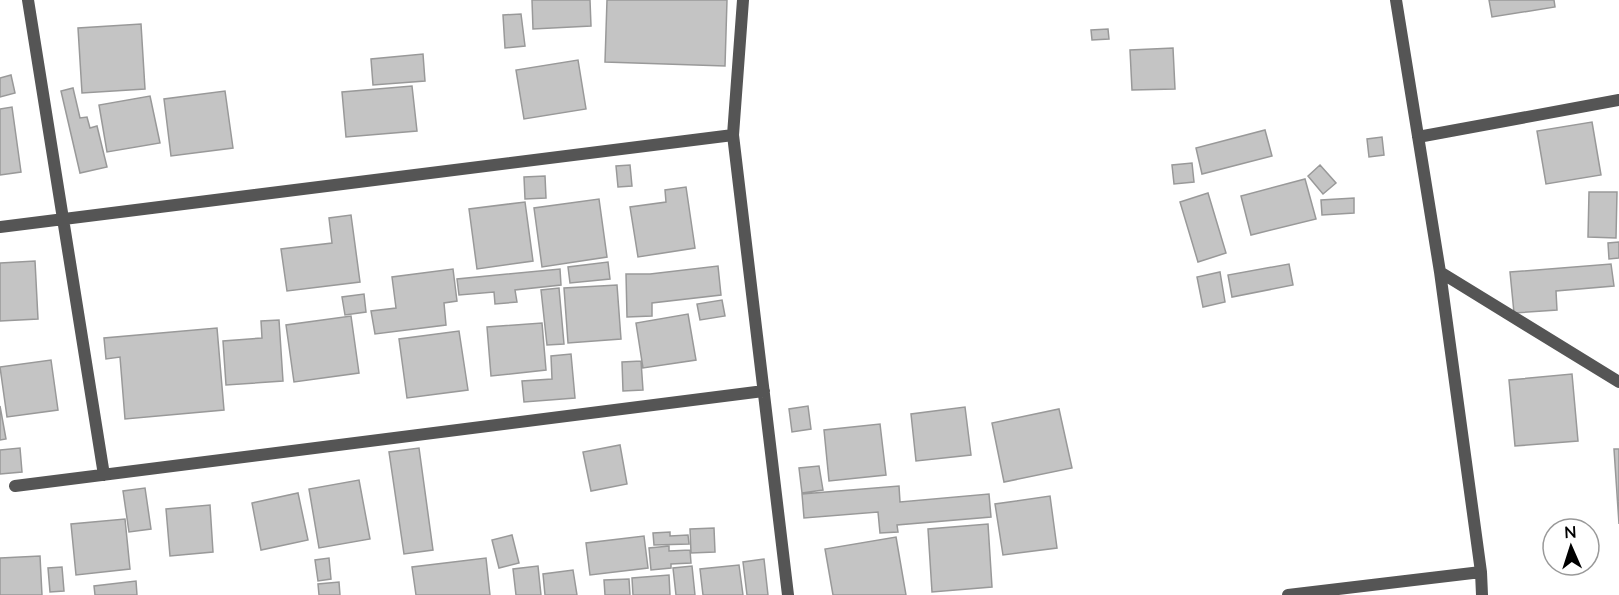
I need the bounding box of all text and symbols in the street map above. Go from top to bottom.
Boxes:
north arrow [1541,517,1601,577]
text: N [1564,522,1577,541]

